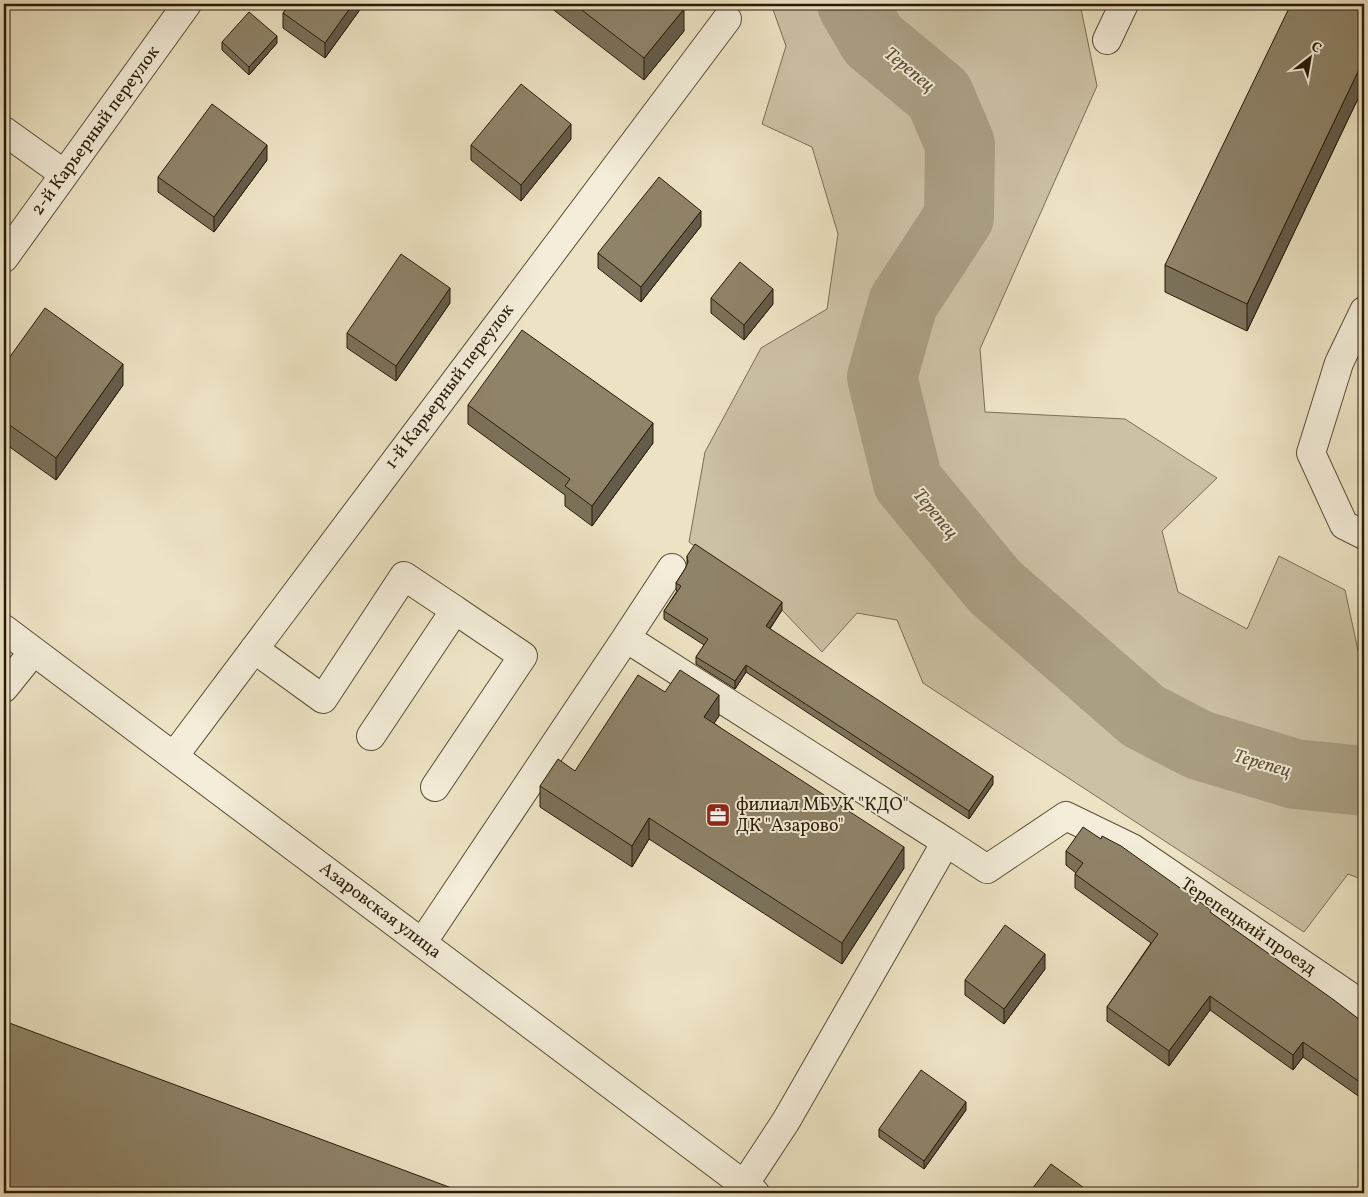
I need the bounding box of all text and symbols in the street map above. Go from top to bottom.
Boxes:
north arrow [1286,32,1336,82]
text: С [1307,38,1325,59]
street label: 2-й Карьерный переулок [26,41,166,221]
water label: Терепец [878,41,940,99]
street label: 1-й Карьерный переулок [379,299,521,475]
water label: Терепец [906,483,964,545]
water label: Терепец [1230,743,1294,785]
place label: филиал МБУК "КДО" ДК "Азарово" [736,793,909,839]
office icon: филиал МБУК "КДО" ДК "Азарово" [705,802,731,828]
street label: Азаровская улица [314,857,446,965]
street label: Терепецкий проезд [1175,872,1321,982]

